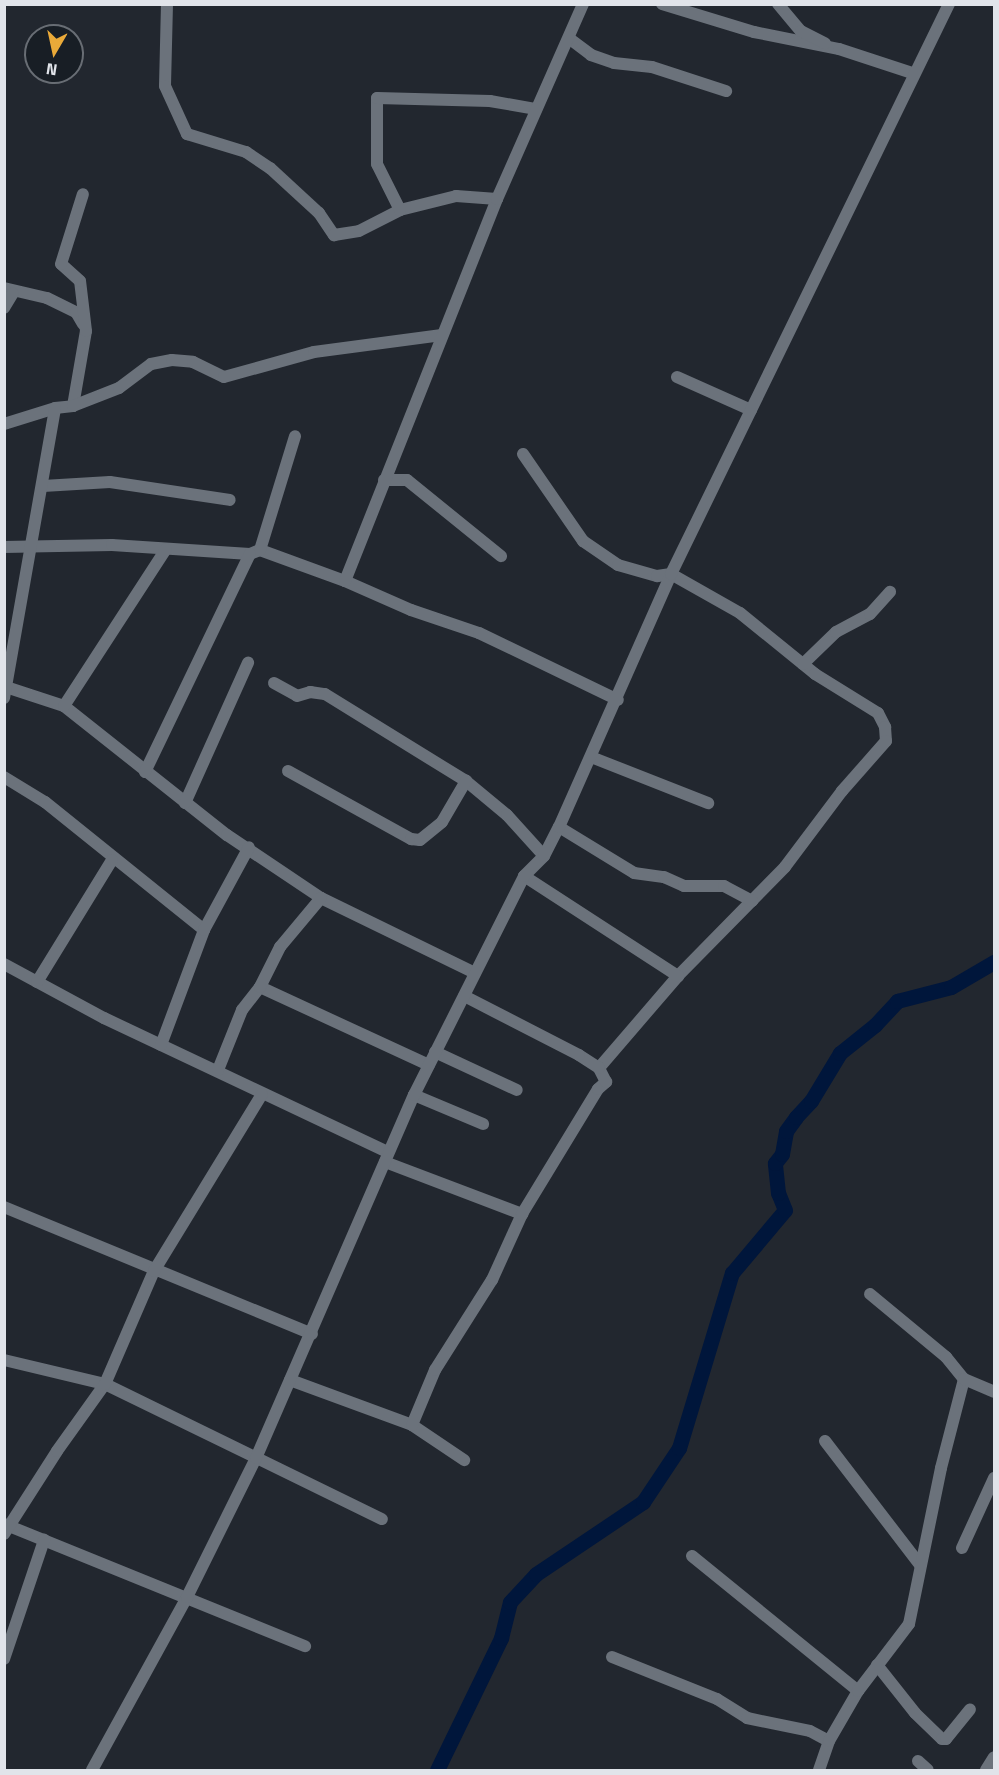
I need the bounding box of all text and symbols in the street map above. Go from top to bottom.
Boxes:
north arrow [24,24,84,84]
text: N [44,57,59,83]

